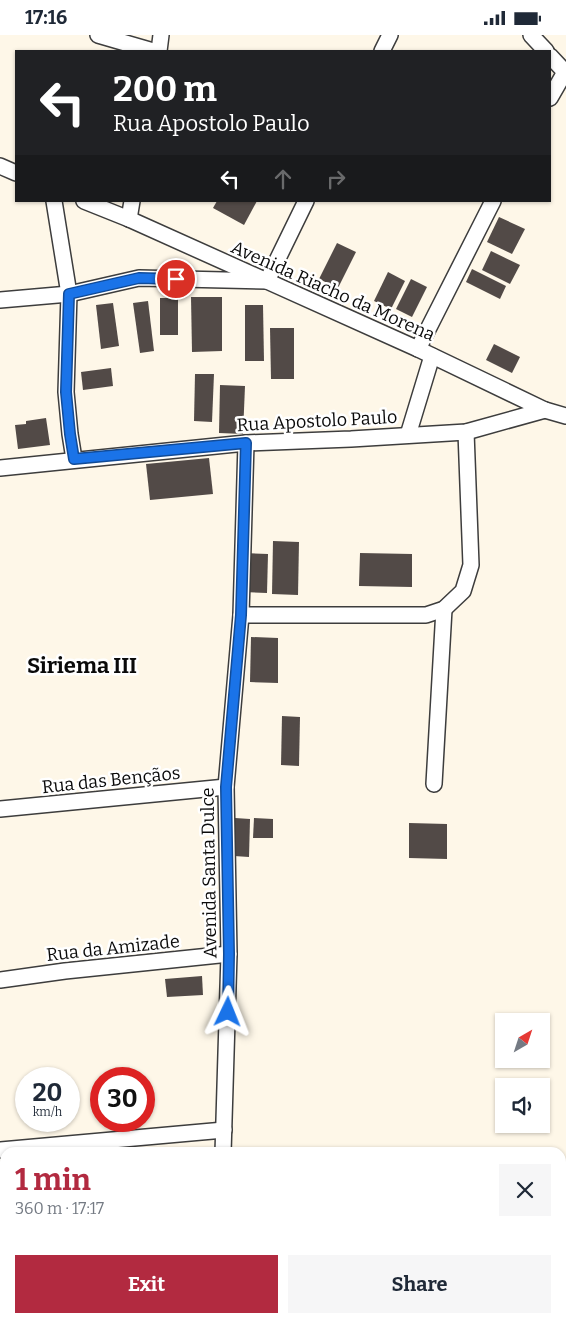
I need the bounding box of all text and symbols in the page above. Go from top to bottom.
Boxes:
text: 17:16 [25,6,67,29]
text: 200 m [113,68,217,110]
icon: left [30,70,95,135]
text: Rua Apostolo Paulo [113,110,310,137]
icon: left [216,165,244,193]
icon: ahead [269,165,297,193]
icon: right [322,165,350,193]
street label: Avenida Riacho da Morena [228,236,438,346]
pin [155,258,197,300]
icon: arrive [162,265,190,293]
street label: Rua Apostolo Paulo [236,406,398,436]
district label: Siriema III [27,652,137,679]
street label: Rua das Bençãos [41,762,181,798]
street label: Avenida Santa Dulce [197,787,221,959]
street label: Rua da Amizade [45,930,181,966]
position arrow [201,985,253,1037]
north arrow [495,1013,550,1067]
map controls [495,1013,550,1133]
speed limit sign: 30 [90,1067,155,1132]
text: 20 [33,1078,62,1108]
button: sound [495,1078,550,1133]
text: km/h [33,1105,62,1119]
text: 1 min [15,1162,91,1198]
button: close [499,1164,551,1216]
text: 360 m · 17:17 [15,1199,104,1218]
button: Exit [15,1255,278,1313]
button: Share [288,1255,551,1313]

